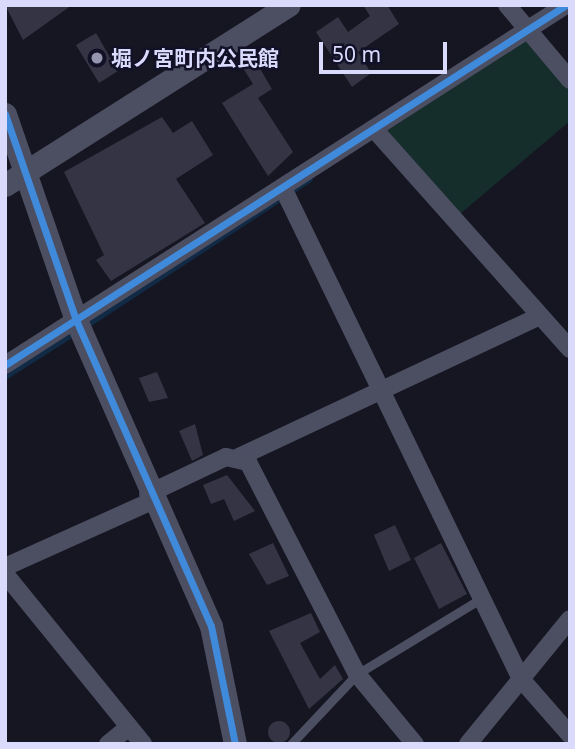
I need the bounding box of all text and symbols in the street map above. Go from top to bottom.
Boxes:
scale bar [323,28,451,72]
text: 50 m [332,40,381,68]
place label: 堀ノ宮町内公民館 [111,45,279,71]
marker: 堀ノ宮町内公民館 [89,50,105,66]

